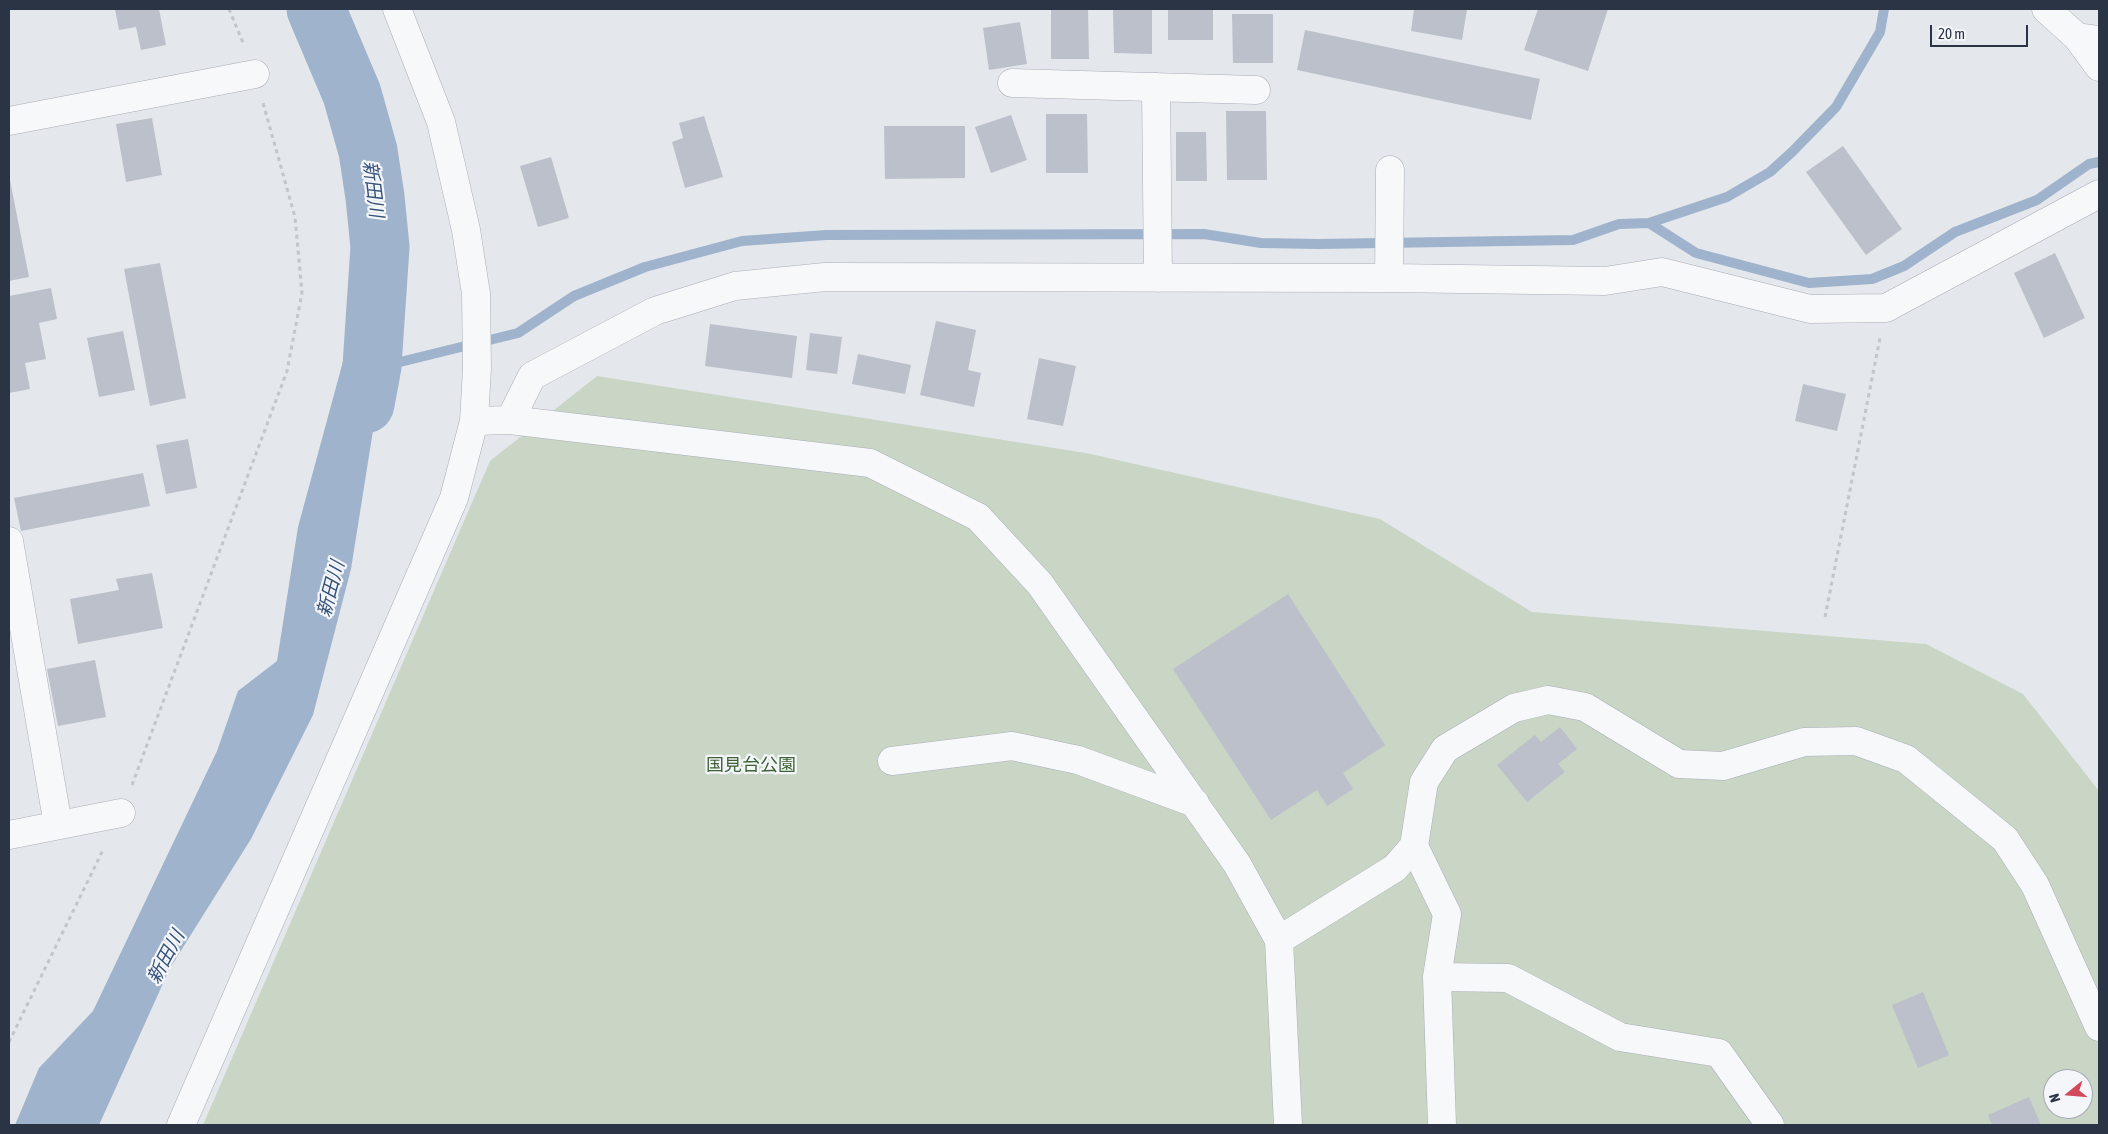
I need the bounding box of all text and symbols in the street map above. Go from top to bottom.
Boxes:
scale bar [1933,15,2030,47]
text: 20 m [1938,25,1965,42]
water label: 新田川 [358,159,388,219]
water label: 新田川 [313,559,349,619]
park label: 国見台公園 [706,754,796,776]
water label: 新田川 [143,926,189,988]
north arrow [2043,1069,2093,1119]
text: N [2046,1092,2063,1104]

